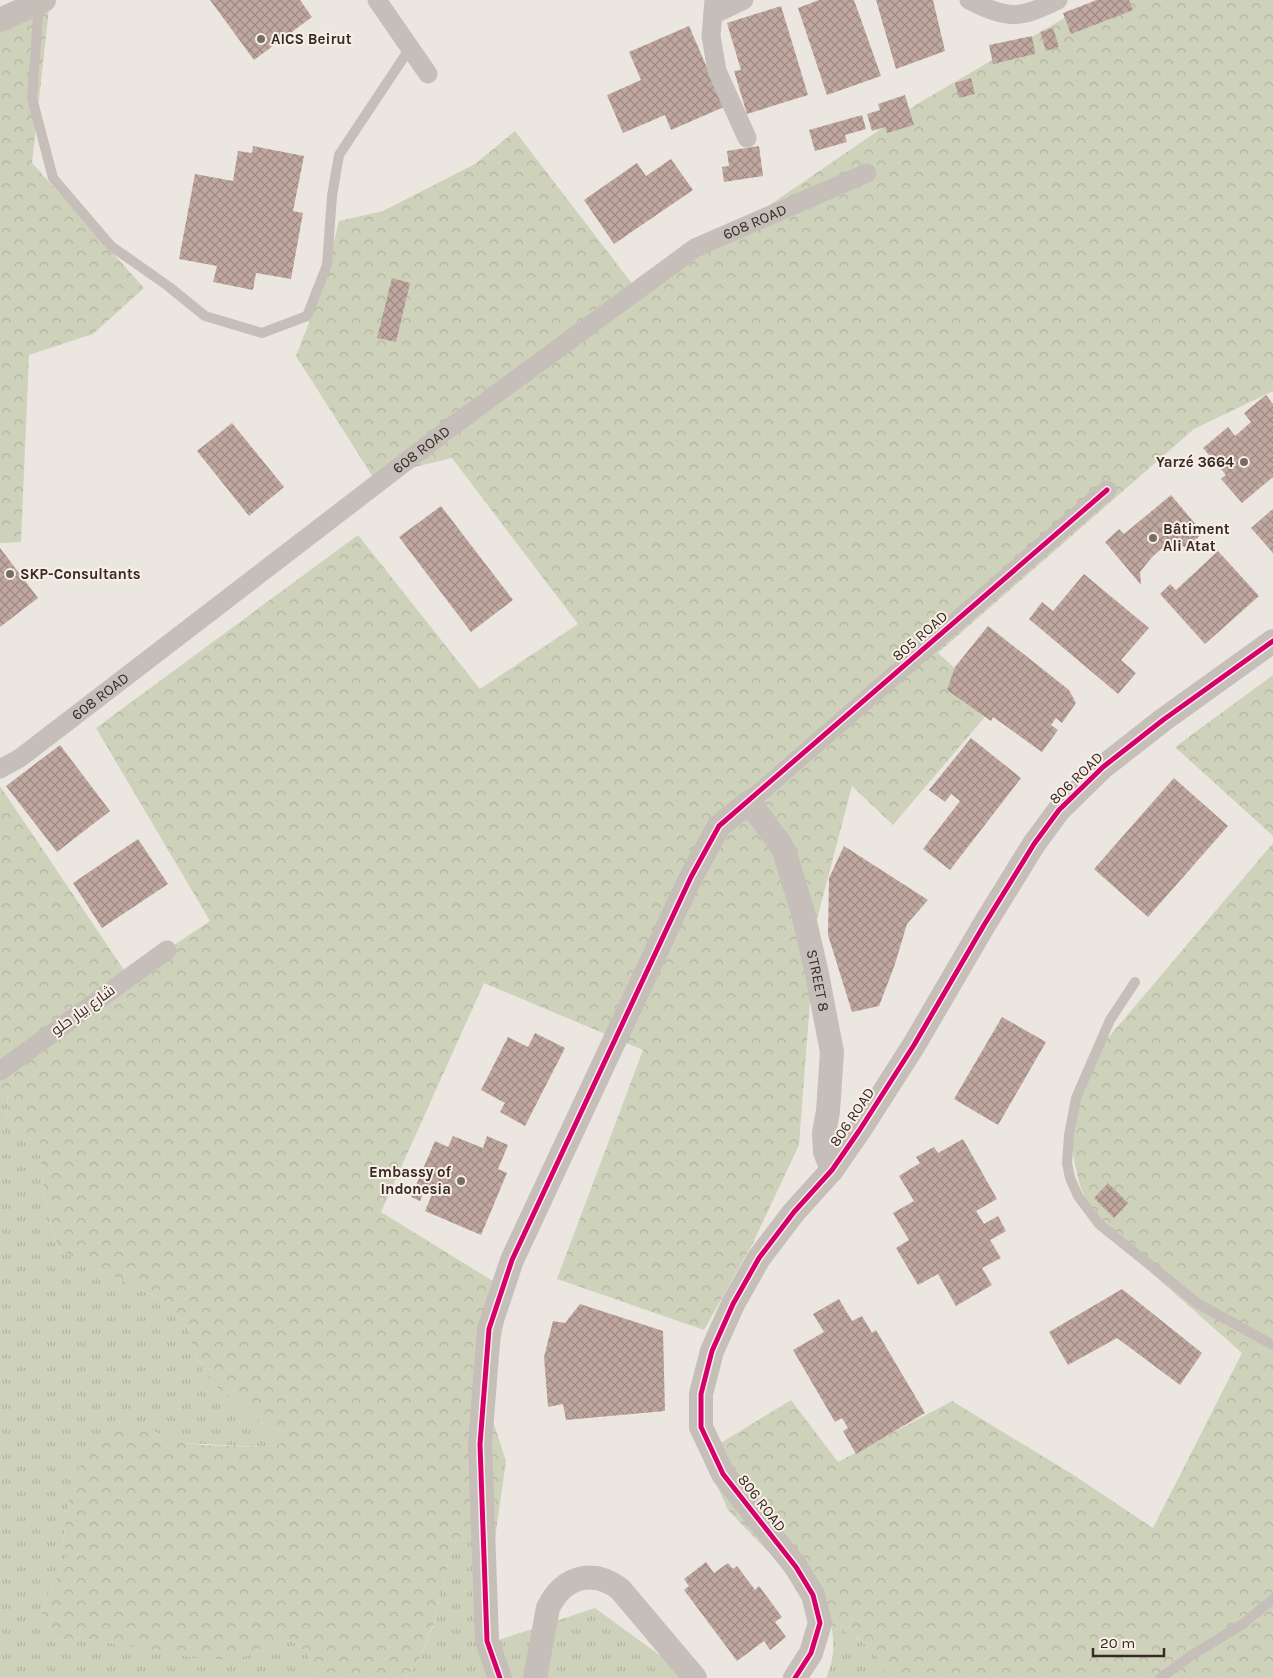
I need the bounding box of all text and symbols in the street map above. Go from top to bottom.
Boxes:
place label: AICS Beirut [271,30,352,48]
marker: AICS Beirut [255,33,267,45]
street label: 608 ROAD [720,200,789,244]
street label: 608 ROAD [389,422,454,477]
place label: Yarzé 3664 [1156,453,1234,471]
marker: Yarzé 3664 [1238,456,1250,468]
place label: Bâtiment Ali Atat [1163,520,1230,555]
marker: Bâtiment Ali Atat [1147,532,1159,544]
place label: SKP-Consultants [20,565,141,583]
marker: SKP-Consultants [4,568,16,580]
street label: 805 ROAD [889,607,951,665]
street label: 608 ROAD [68,669,133,724]
street label: 806 ROAD [1045,748,1107,808]
street label: STREET 8 [803,948,833,1013]
street label: شارع بيار حلو [48,981,120,1041]
street label: 806 ROAD [826,1084,878,1150]
place label: Embassy of Indonesia [369,1163,451,1198]
marker: Embassy of Indonesia [455,1175,467,1187]
street label: 806 ROAD [734,1471,790,1535]
scale bar [1093,1626,1164,1658]
text: 20 m [1100,1634,1135,1652]

